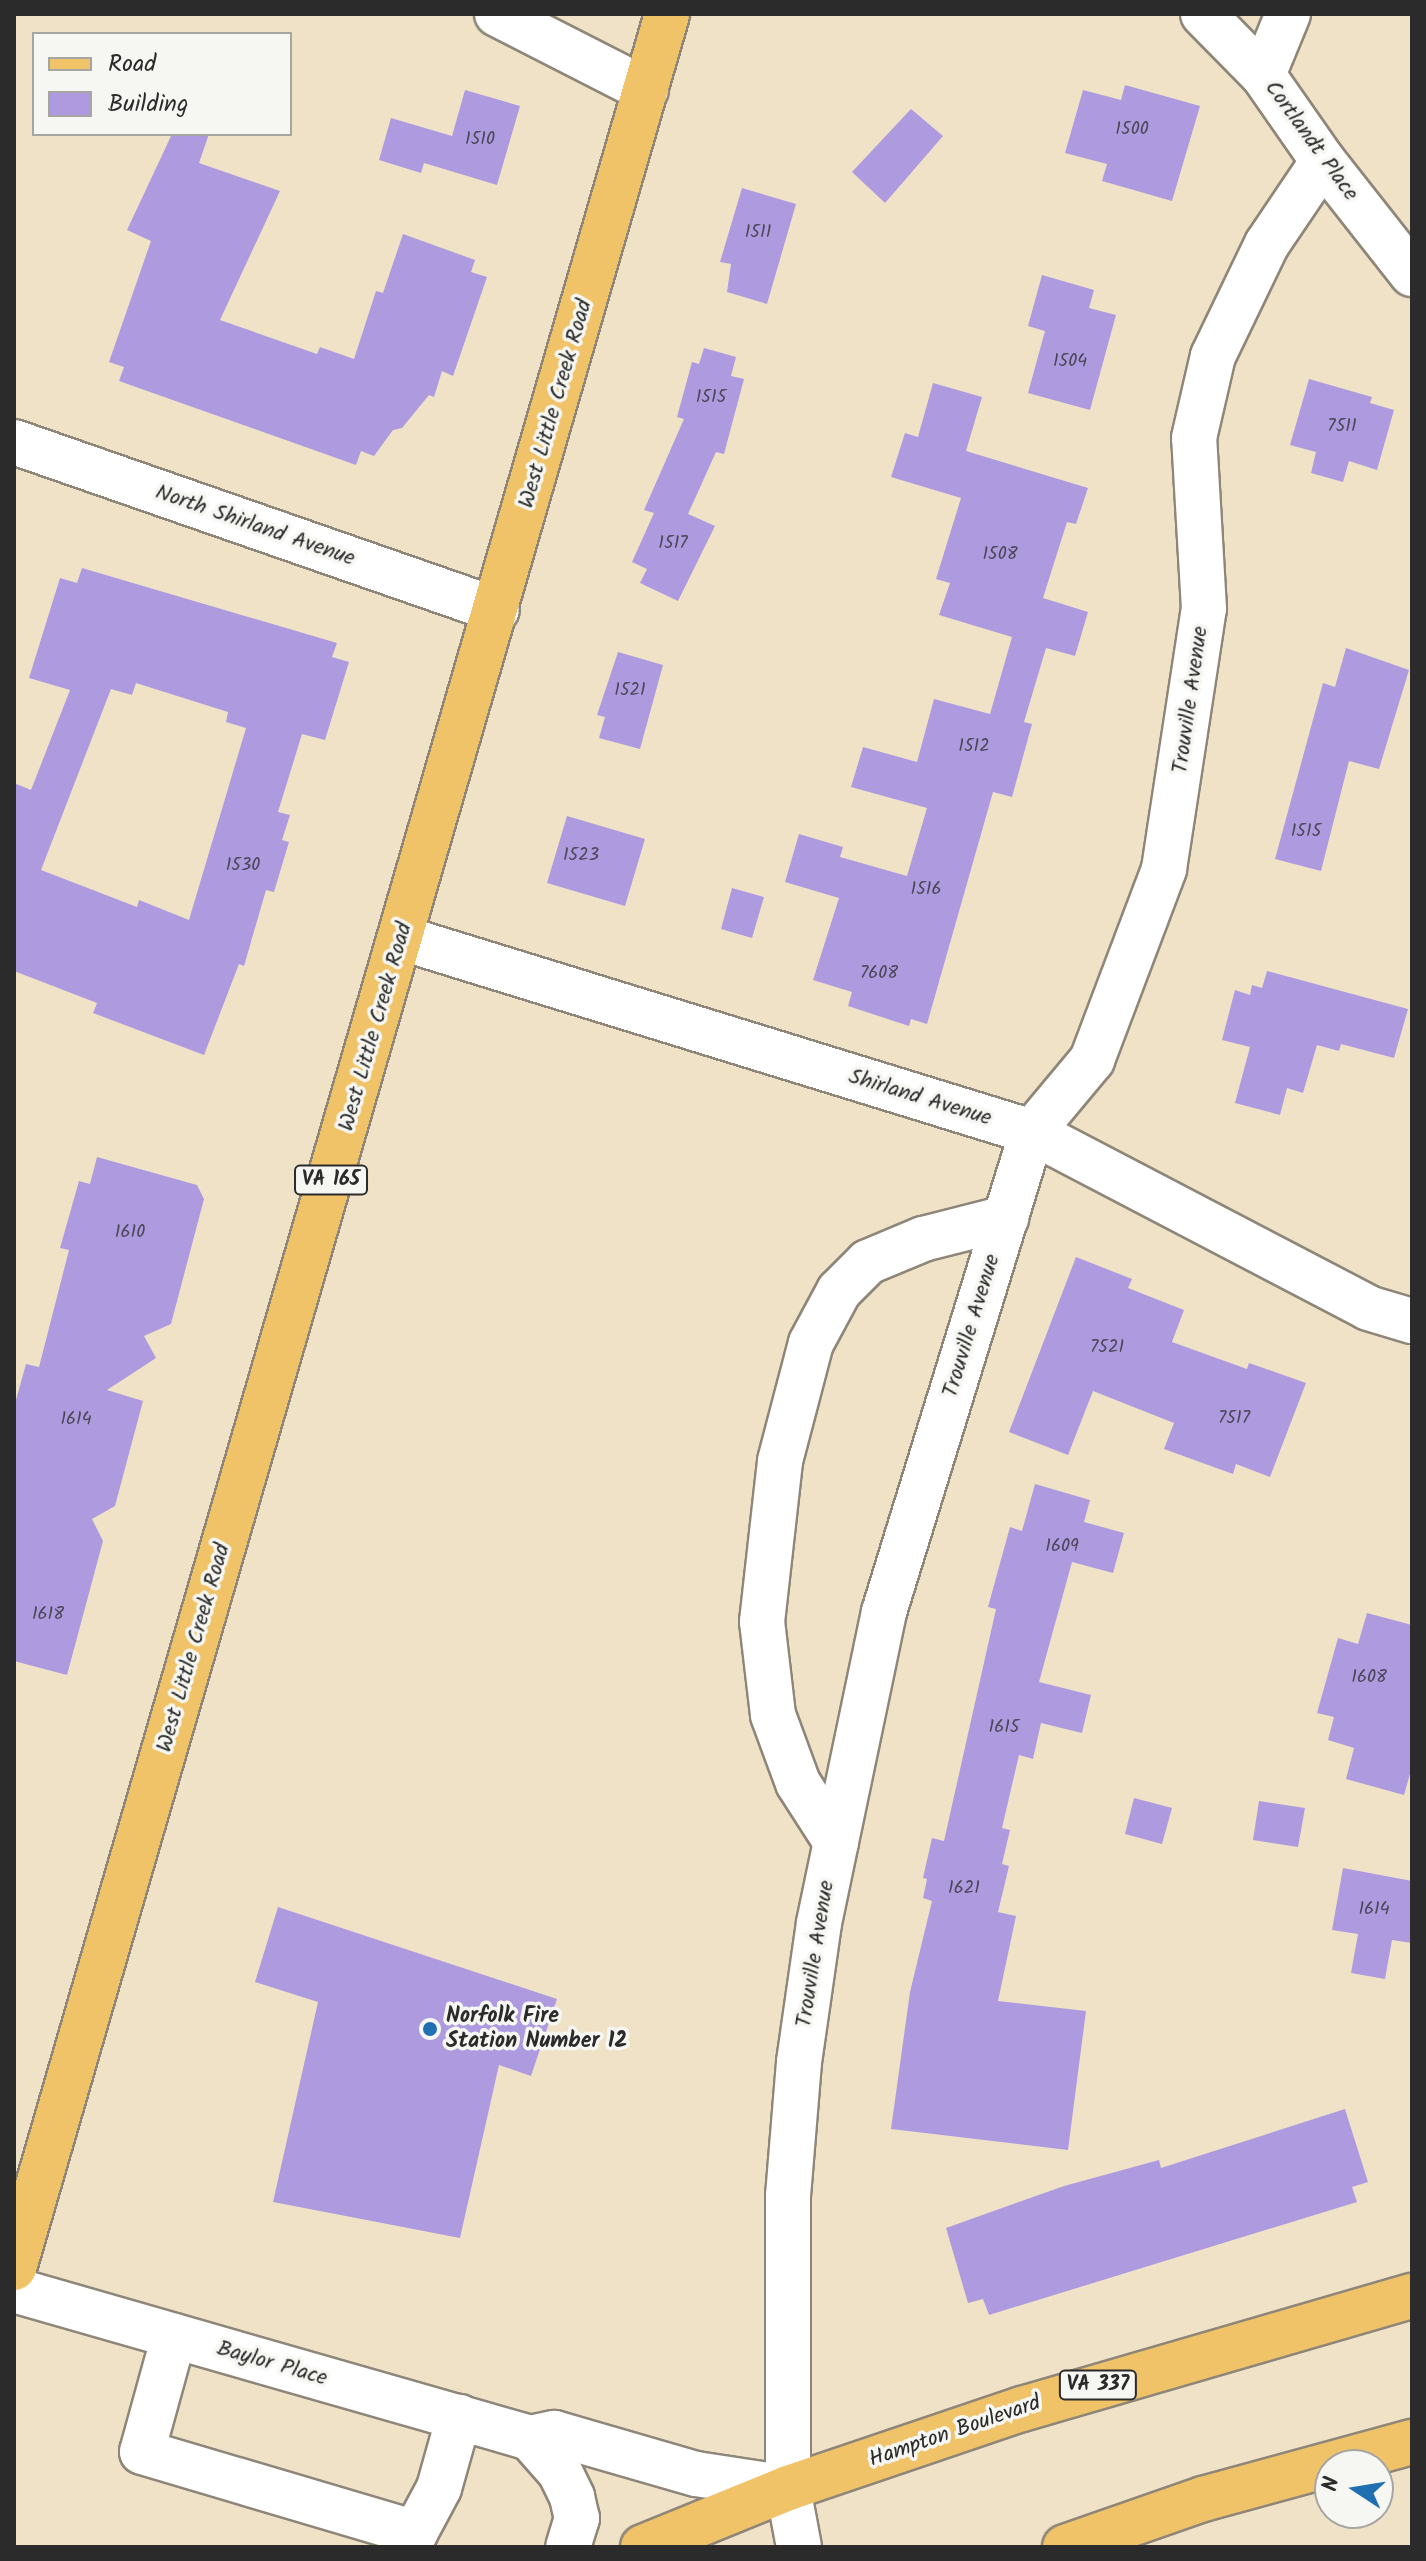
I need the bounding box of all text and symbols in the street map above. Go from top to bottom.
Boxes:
legend [32,32,292,136]
text: Road [108,45,156,84]
street label: Cortlandt Place [1259,76,1363,206]
text: Building [108,85,188,124]
house number: 1500 [1115,119,1149,141]
house number: 1510 [465,129,495,151]
house number: 1511 [745,222,771,244]
street label: West Little Creek Road [514,297,598,511]
house number: 1504 [1053,351,1087,373]
house number: 1515 [696,387,726,409]
house number: 7511 [1327,416,1357,438]
street label: North Shirland Avenue [152,479,358,573]
house number: 1517 [658,533,688,555]
house number: 1508 [982,544,1018,566]
street label: Trouville Avenue [1168,625,1214,775]
house number: 1521 [614,680,646,702]
house number: 1512 [958,736,990,758]
house number: 1515 [1291,821,1321,843]
house number: 1523 [563,845,599,867]
house number: 1530 [226,855,260,877]
house number: 1516 [911,879,941,901]
street label: West Little Creek Road [334,920,418,1134]
house number: 7608 [860,963,898,985]
street label: Shirland Avenue [845,1064,995,1132]
road number: VA 165 [293,1164,369,1196]
house number: 1610 [115,1222,145,1244]
street label: Trouville Avenue [938,1251,1006,1401]
house number: 7521 [1090,1337,1124,1359]
house number: 7517 [1218,1408,1250,1430]
house number: 1614 [60,1409,92,1431]
house number: 1609 [1045,1536,1079,1558]
street label: West Little Creek Road [152,1541,236,1755]
house number: 1618 [32,1604,64,1626]
house number: 1608 [1351,1667,1387,1689]
house number: 1615 [989,1717,1019,1739]
house number: 1621 [948,1878,980,1900]
street label: Trouville Avenue [791,1879,841,2029]
house number: 1614 [1358,1899,1390,1921]
place label: Norfolk Fire Station Number 12 [446,2003,627,2054]
marker: Norfolk Fire Station Number 12 [421,2020,439,2038]
street label: Baylor Place [214,2336,330,2392]
road number: VA 337 [1058,2369,1138,2401]
street label: Hampton Boulevard [866,2390,1044,2474]
north arrow [1314,2449,1394,2529]
text: N [1313,2474,1351,2495]

